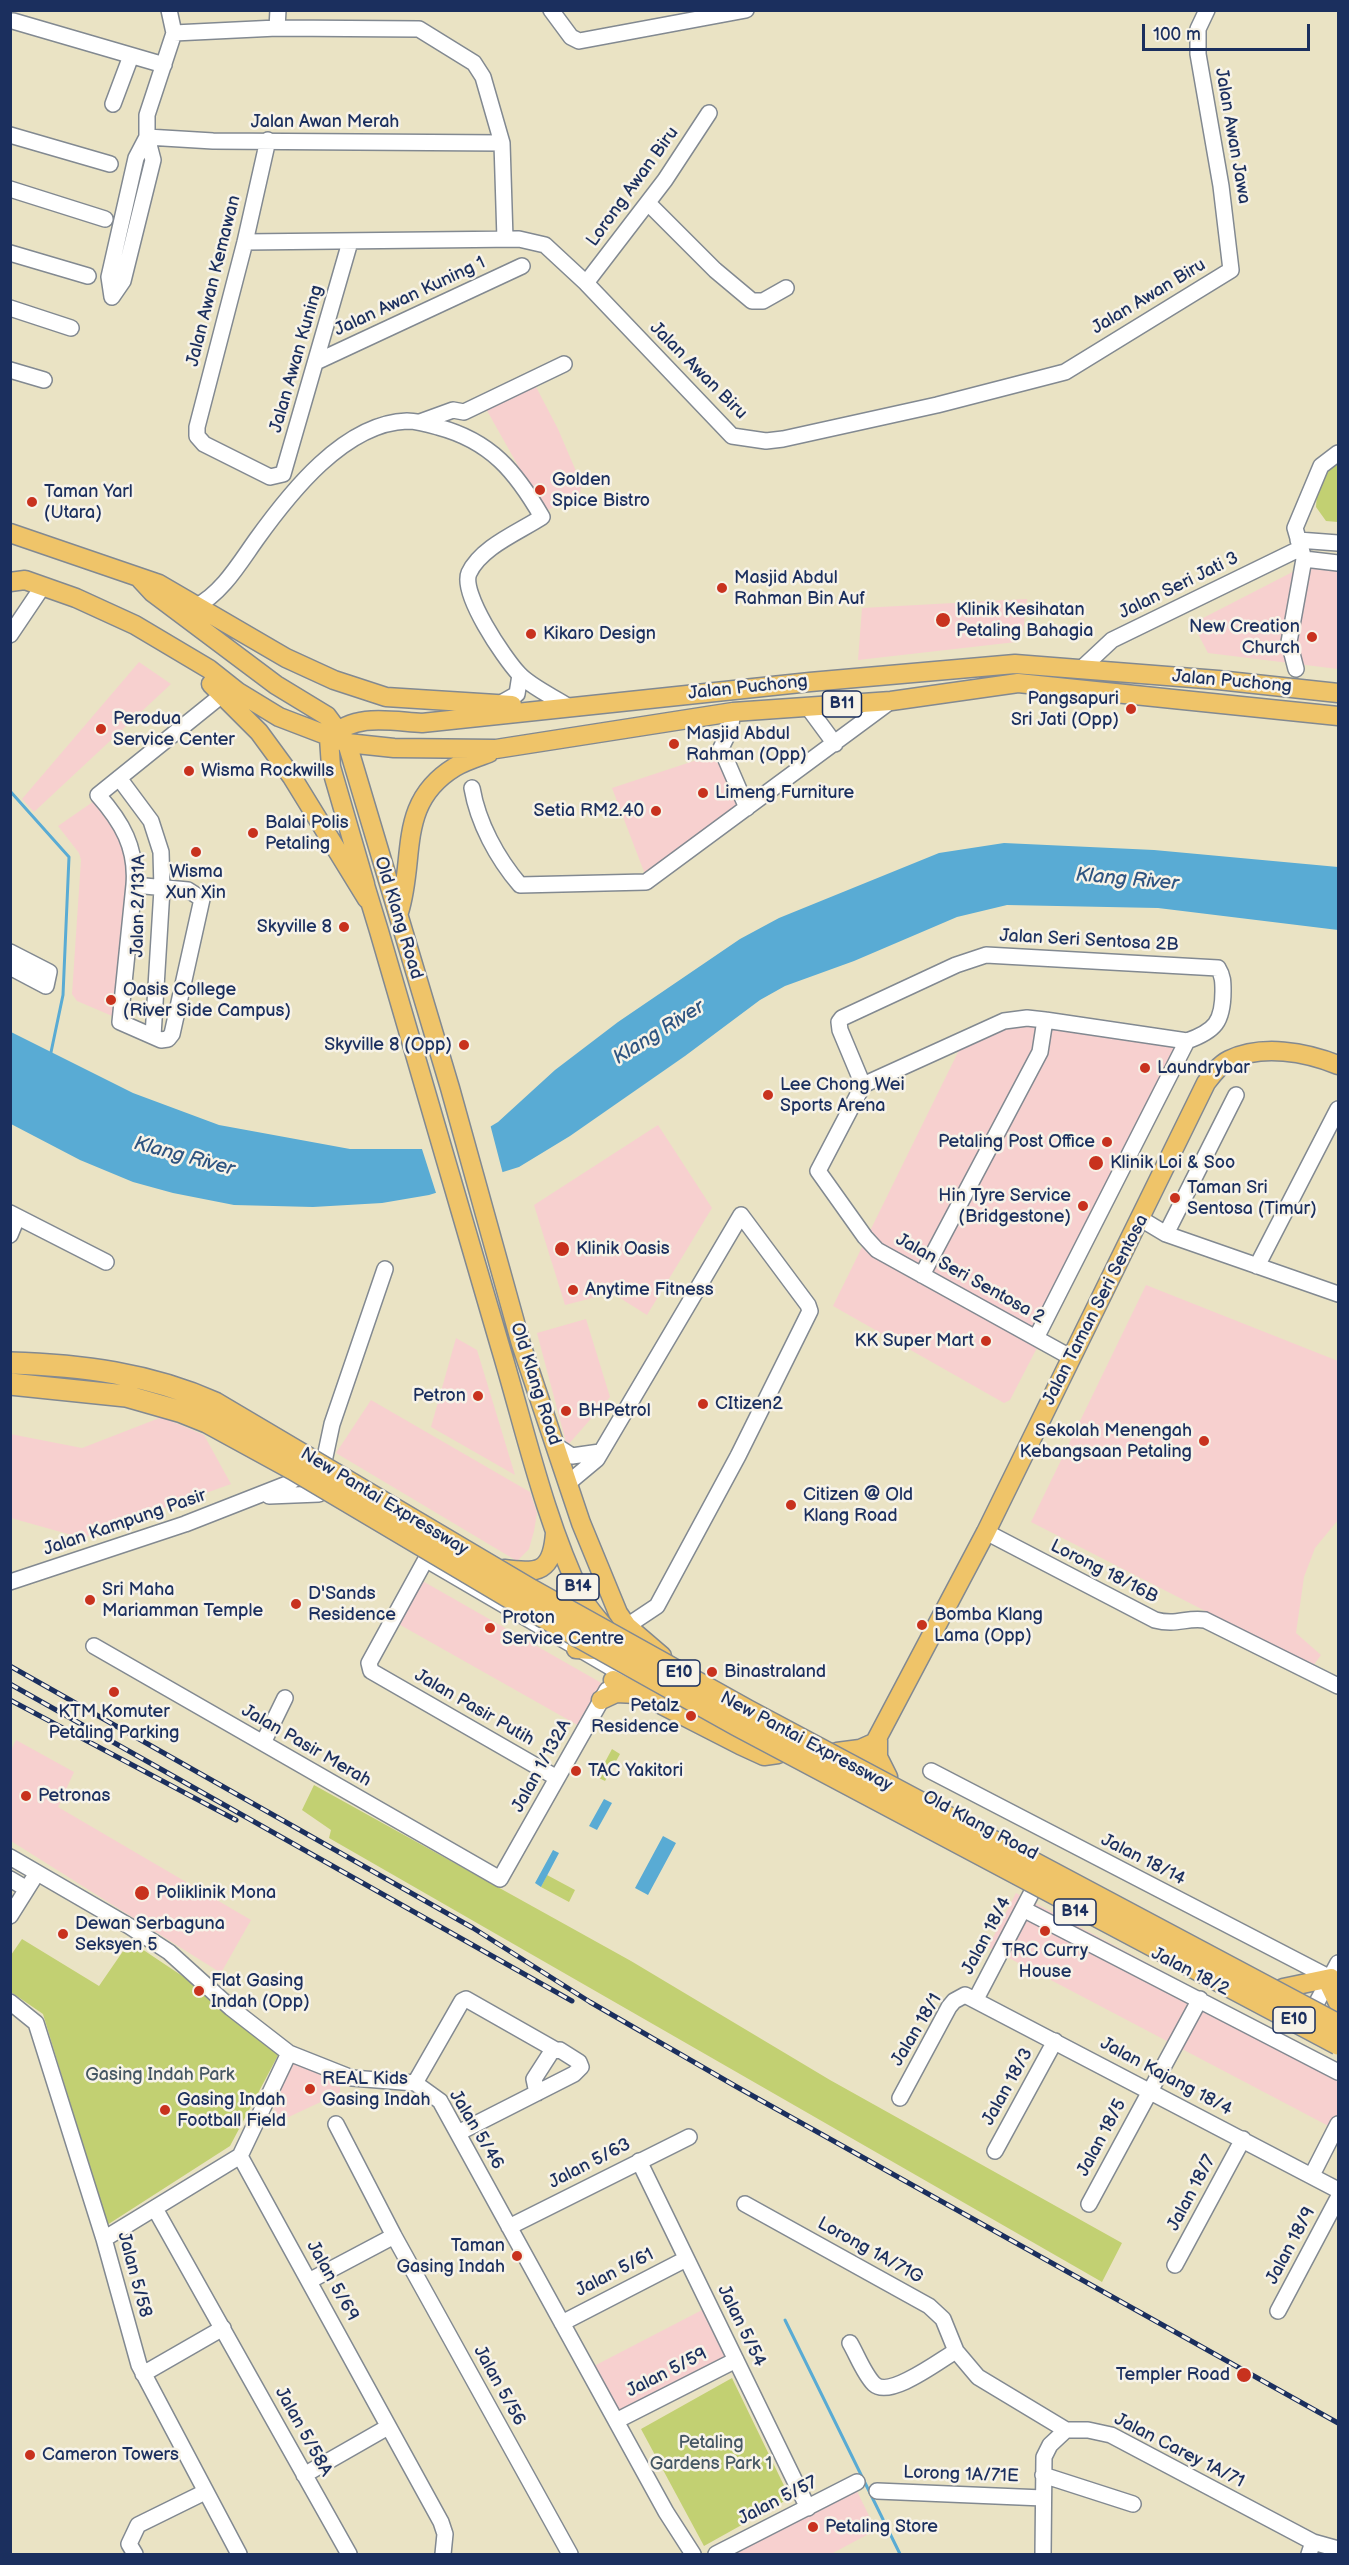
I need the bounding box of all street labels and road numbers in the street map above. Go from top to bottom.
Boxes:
street label: Jalan Awan Jawa [1209,66,1255,206]
street label: Jalan Awan Merah [251,111,399,133]
street label: Lorong Awan Biru [582,123,684,251]
street label: Jalan Awan Kemawan [182,193,246,369]
street label: Jalan Awan Kuning 1 [331,253,489,341]
street label: Jalan Awan Biru [1088,254,1210,340]
street label: Jalan Awan Kuning [266,283,328,435]
street label: Jalan Awan Biru [645,318,751,424]
street label: Jalan Seri Jati 3 [1116,548,1242,624]
street label: Jalan Puchong [1171,666,1293,698]
street label: Jalan Puchong [687,671,809,705]
road number: B11 [822,691,862,717]
street label: Jalan 2/131A [127,854,151,958]
street label: Old Klang Road [369,854,427,982]
street label: Jalan Seri Sentosa 2B [999,926,1179,956]
street label: Jalan Taman Seri Sentosa [1039,1211,1153,1409]
street label: Jalan Seri Sentosa 2 [892,1229,1048,1329]
street label: Old Klang Road [505,1320,565,1448]
street label: New Pantai Expressway [296,1443,472,1561]
street label: Jalan Kampung Pasir [41,1485,209,1561]
street label: Lorong 18/16B [1047,1536,1161,1608]
road number: B14 [557,1574,599,1600]
road number: E10 [658,1660,700,1686]
street label: Jalan Pasir Putih [410,1665,538,1751]
street label: New Pantai Expressway [716,1687,896,1797]
street label: Jalan Pasir Merah [237,1700,375,1792]
street label: Jalan 1/132A [508,1716,576,1816]
street label: Old Klang Road [919,1787,1041,1865]
street label: Jalan 18/14 [1097,1830,1189,1890]
street label: Jalan 18/4 [958,1893,1016,1979]
road number: B14 [1054,1899,1096,1925]
street label: Jalan 18/2 [1147,1943,1233,2001]
street label: Jalan 18/1 [887,1990,947,2070]
road number: E10 [1273,2007,1315,2033]
street label: Jalan Kajang 18/4 [1096,2033,1236,2121]
street label: Jalan 18/3 [978,2045,1038,2129]
street label: Jalan 5/46 [444,2086,508,2174]
street label: Jalan 18/5 [1073,2096,1131,2180]
street label: Jalan 5/63 [546,2134,634,2194]
street label: Jalan 18/7 [1163,2151,1221,2235]
street label: Jalan 18/9 [1262,2204,1320,2288]
street label: Lorong 1A/71G [814,2213,926,2289]
street label: Jalan 5/58 [112,2230,156,2320]
street label: Jalan 5/69 [301,2237,363,2325]
street label: Jalan 5/61 [572,2244,658,2302]
street label: Jalan 5/54 [712,2282,770,2370]
street label: Jalan 5/56 [468,2342,530,2430]
street label: Jalan 5/59 [623,2344,711,2402]
street label: Jalan 5/58A [270,2384,336,2480]
street label: Jalan Carey 1A/71 [1110,2409,1248,2493]
street label: Lorong 1A/71E [903,2462,1019,2488]
street label: Jalan 5/57 [735,2472,821,2530]

